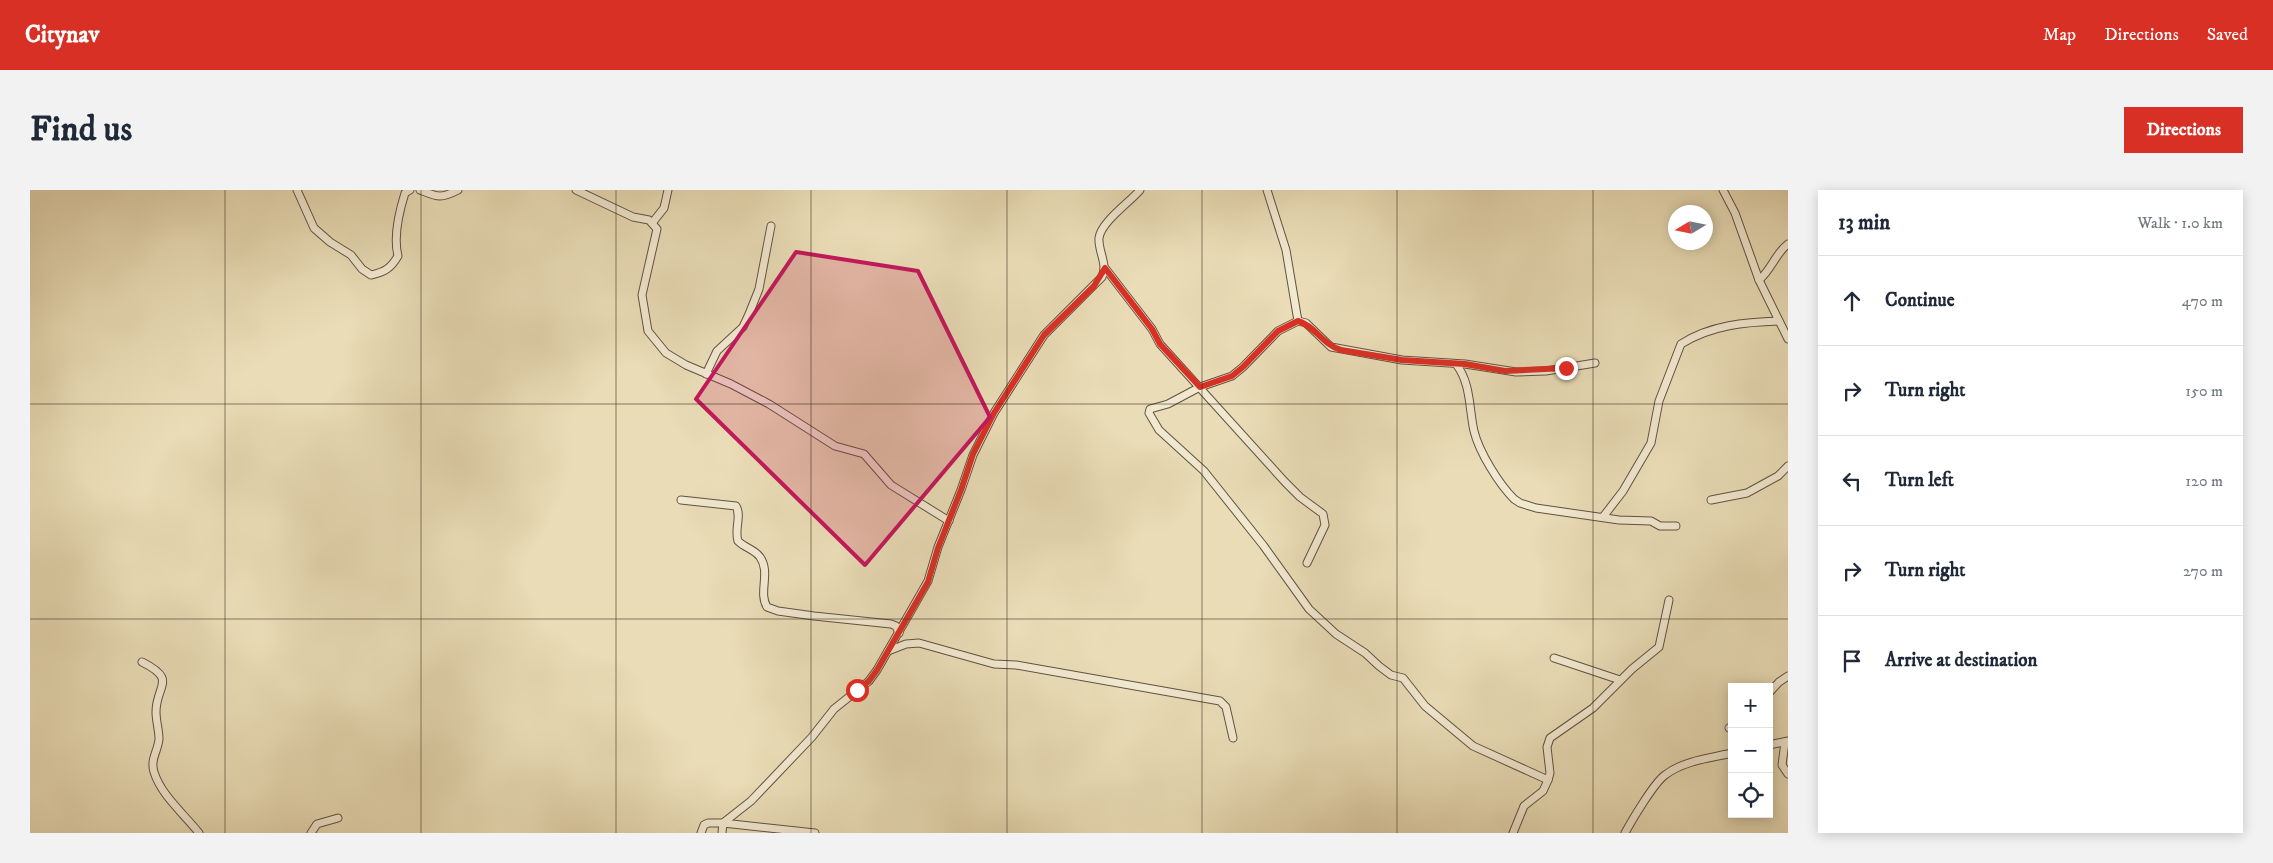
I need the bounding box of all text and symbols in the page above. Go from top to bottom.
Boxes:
text: Citynav [25,20,99,50]
text: Map [2043,24,2076,46]
text: Directions [2104,24,2179,46]
text: Saved [2207,24,2248,46]
button: Directions [2124,107,2243,153]
text: Find us [30,108,132,152]
north arrow [1668,205,1713,250]
text: 13 min [1838,210,1890,236]
text: Walk · 1.0 km [2137,213,2223,233]
icon: ahead [1838,287,1866,315]
text: Continue [1885,289,1955,312]
text: 470 m [2182,291,2223,311]
route end [1555,357,1578,380]
icon: right [1838,377,1866,405]
text: Turn right [1885,379,1965,402]
text: 150 m [2185,381,2223,401]
icon: left [1838,467,1866,495]
text: Turn left [1885,469,1954,492]
text: 120 m [2185,471,2223,491]
icon: right [1838,557,1866,585]
text: Turn right [1885,559,1965,582]
text: 270 m [2183,561,2223,581]
icon: arrive [1838,647,1866,675]
text: Arrive at destination [1885,649,2037,672]
route start [846,679,869,702]
map controls [1728,683,1773,818]
button: + [1728,683,1773,728]
button: − [1728,728,1773,773]
button: locate [1728,773,1773,818]

